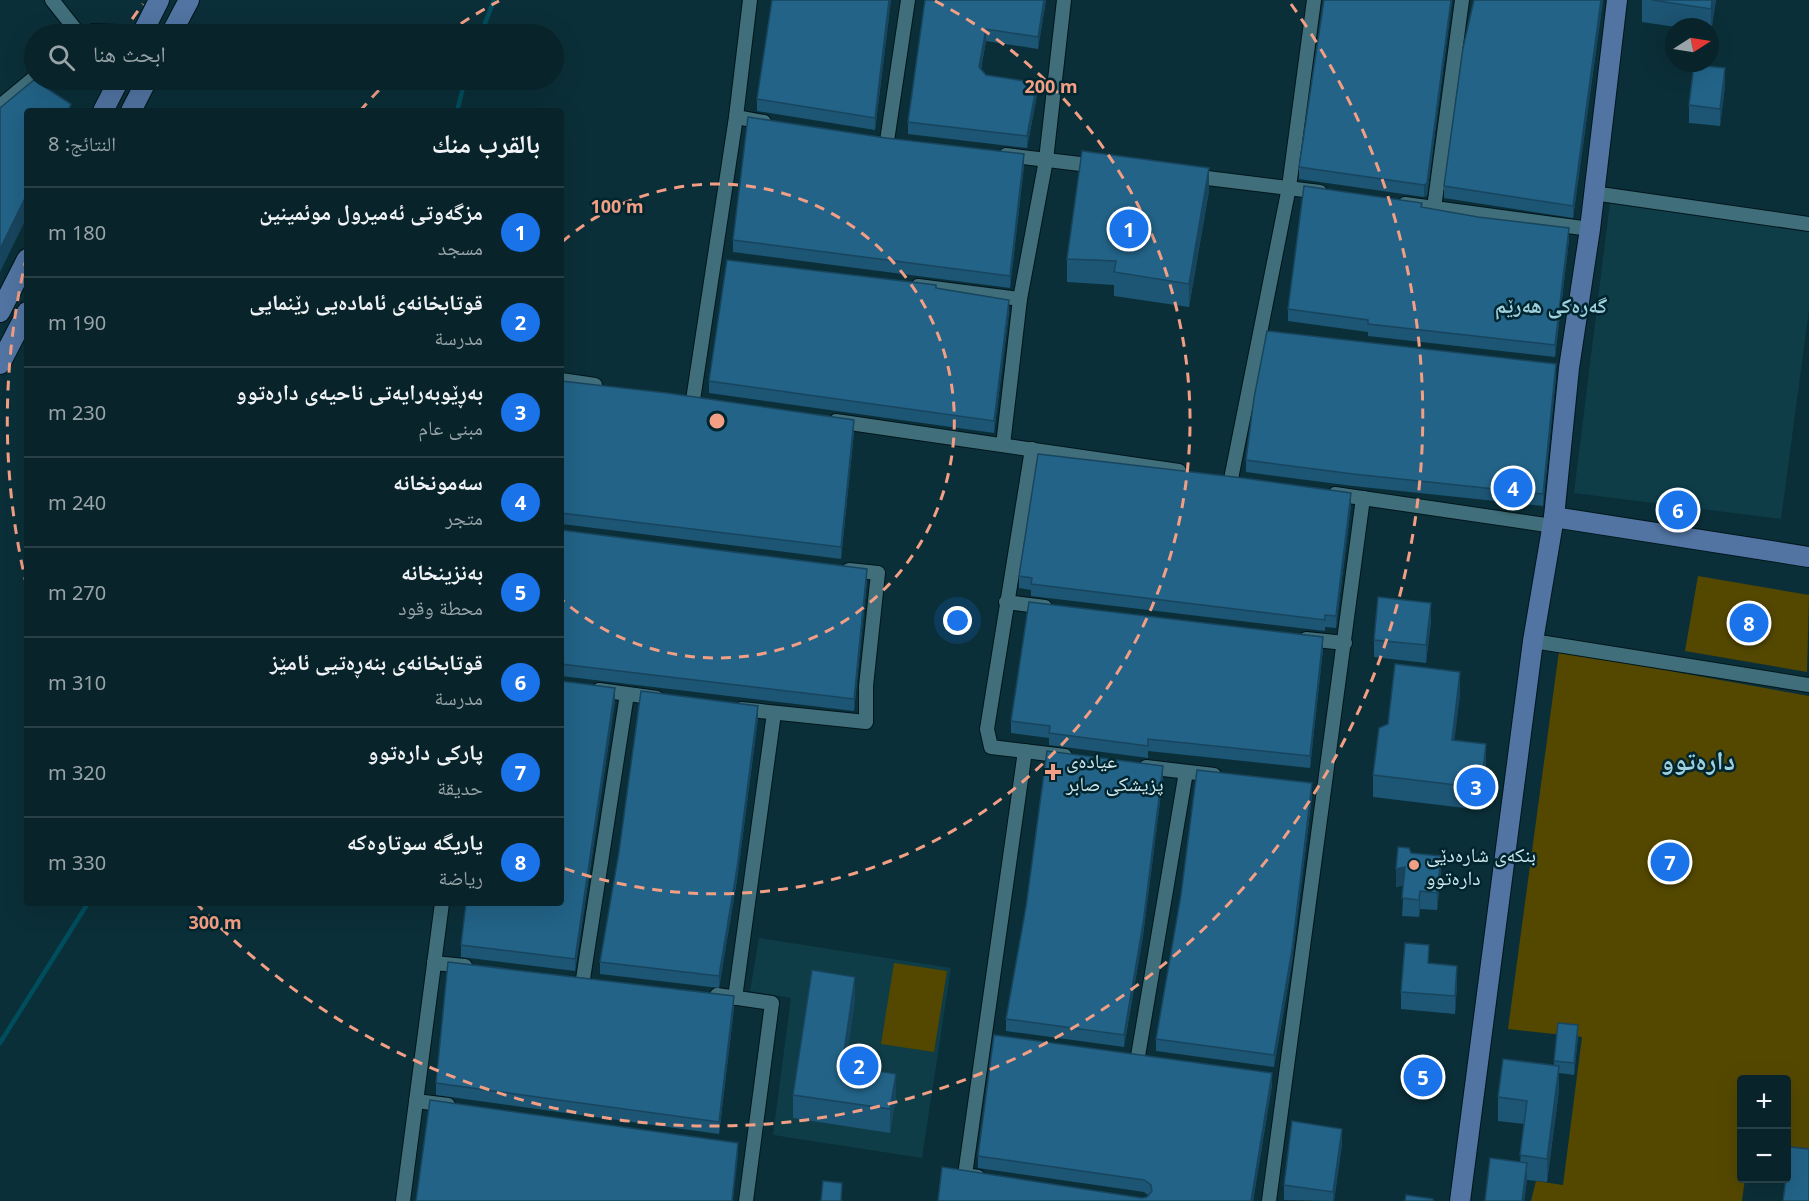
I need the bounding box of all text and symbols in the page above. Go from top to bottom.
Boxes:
north arrow [1665,18,1719,72]
search box [24,24,564,90]
text: ابحث هنا [93,38,166,68]
icon: search [45,41,78,74]
text: 200 m [1024,74,1078,98]
text: بالقرب منك [432,125,540,161]
text: النتائج: 8 [48,130,116,157]
text: 100 m [590,194,644,218]
text: مزگەوتی ئەمیرول موئمینین [259,196,483,226]
pin: 1 [1110,206,1148,252]
text: 180 m [48,219,106,246]
text: 1 [515,219,526,246]
text: مسجد [438,234,483,261]
text: قوتابخانەی ئامادەیی رێنمایی [249,286,483,316]
district label: گەرەکی هەرێم [1495,291,1607,320]
text: 190 m [48,309,106,336]
text: 2 [515,309,526,336]
text: مدرسة [434,324,483,351]
text: بەڕێوبەرایەتی ناحیەی دارەتوو [236,376,483,406]
text: 230 m [48,399,106,426]
text: 3 [515,399,526,426]
centre of rings [707,411,727,431]
text: مبنى عام [418,414,483,441]
text: سەمونخانە [393,466,483,496]
pin: 4 [1494,466,1532,510]
pin: 6 [1658,488,1698,532]
text: 240 m [48,489,106,516]
text: 4 [515,489,526,516]
text: متجر [445,504,483,531]
text: بەنزینخانە [401,556,483,586]
text: 270 m [48,579,106,606]
text: 5 [515,579,526,606]
text: محطة وقود [398,594,483,621]
pin: 8 [1730,600,1768,646]
your location [943,606,972,635]
text: قوتابخانەی بنەڕەتیی ئامێز [270,646,483,676]
text: 310 m [48,669,106,696]
text: 6 [515,669,526,696]
text: مدرسة [434,684,483,711]
text: پارکی دارەتوو [367,736,483,766]
district label: دارەتوو [1661,742,1735,778]
place label: عیادەی پزیشکی صابر [1065,747,1164,797]
text: 320 m [48,759,106,786]
text: 7 [515,759,526,786]
marker: عیادەی پزیشکی صابر [1044,763,1062,781]
pin: 3 [1456,764,1496,810]
text: حديقة [437,774,483,801]
text: یاریگە سوتاوەکە [347,826,483,856]
pin: 7 [1650,840,1690,884]
place label: بنکەی شارەدێی دارەتوو [1426,841,1536,891]
text: 330 m [48,849,106,876]
text: 8 [515,849,526,876]
marker: بنکەی شارەدێی دارەتوو [1407,858,1421,872]
text: رياضة [439,864,483,891]
text: 300 m [188,910,242,934]
pin: 2 [840,1044,878,1088]
pin: 5 [1404,1054,1442,1100]
map controls [1737,1075,1791,1183]
button: + [1737,1075,1791,1129]
button: − [1737,1129,1791,1183]

